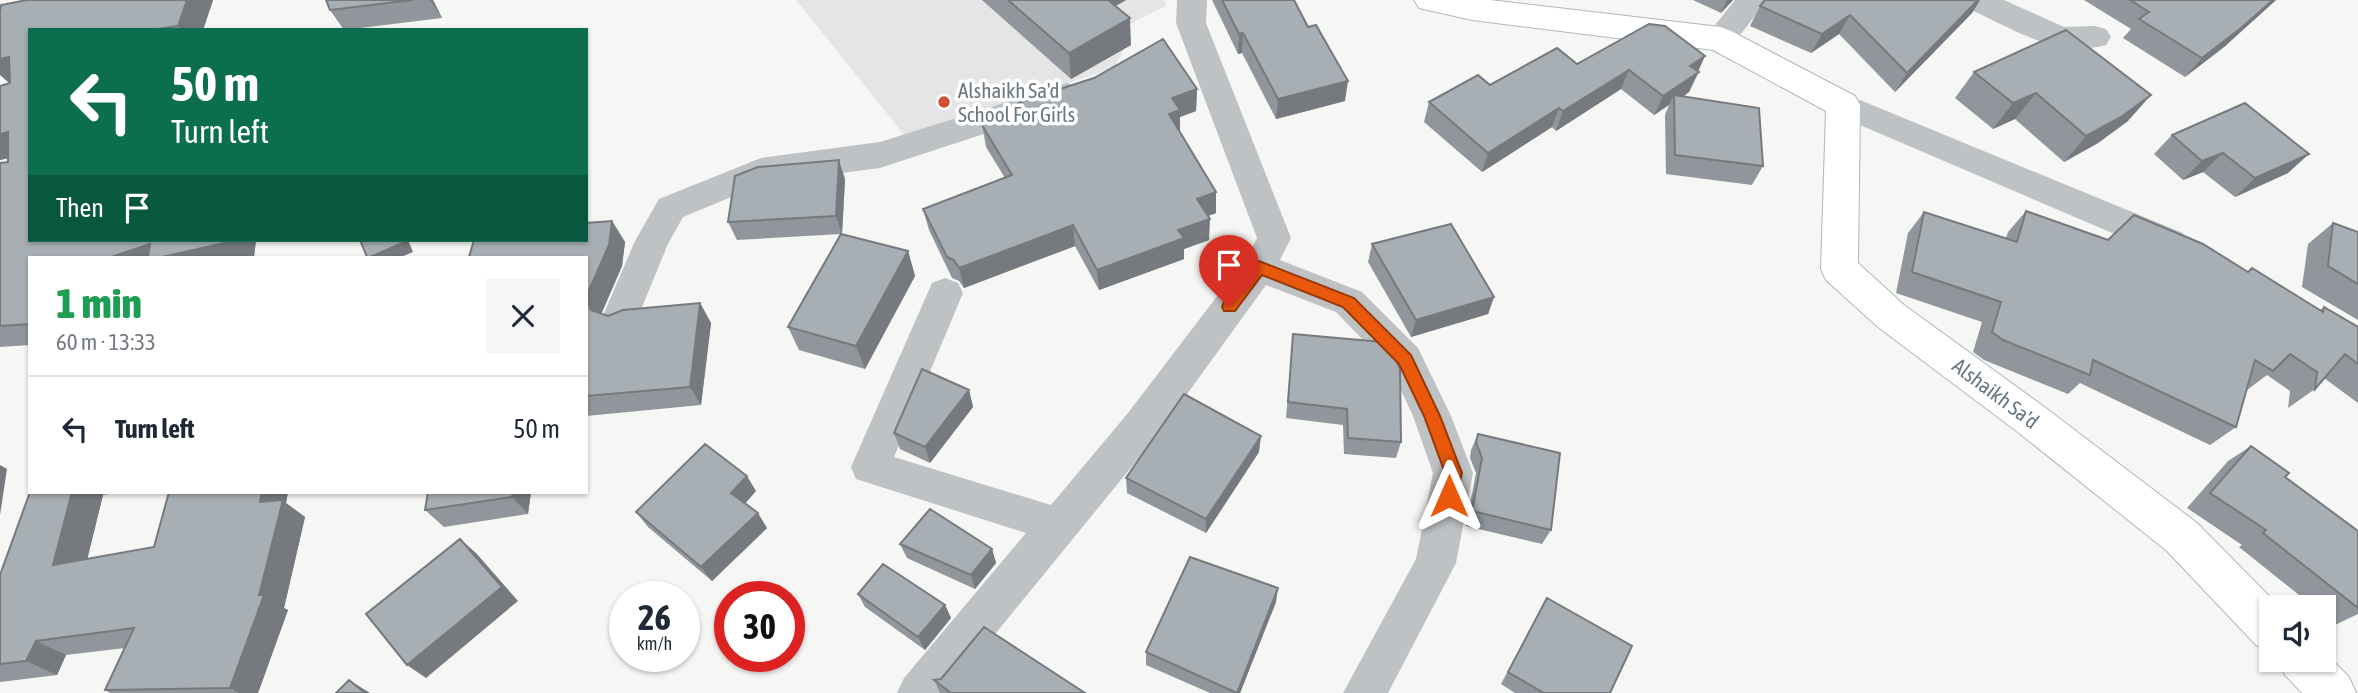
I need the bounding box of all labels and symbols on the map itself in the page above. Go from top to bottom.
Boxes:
place label: Alshaikh Sa'd School For Girls [958,78,1075,126]
marker: Alshaikh Sa'd School For Girls [936,94,952,110]
pin [1199,235,1259,307]
street label: Alshaikh Sa'd [1948,353,2044,433]
position arrow [1412,459,1486,533]
speed limit sign: 30 [714,581,805,672]

